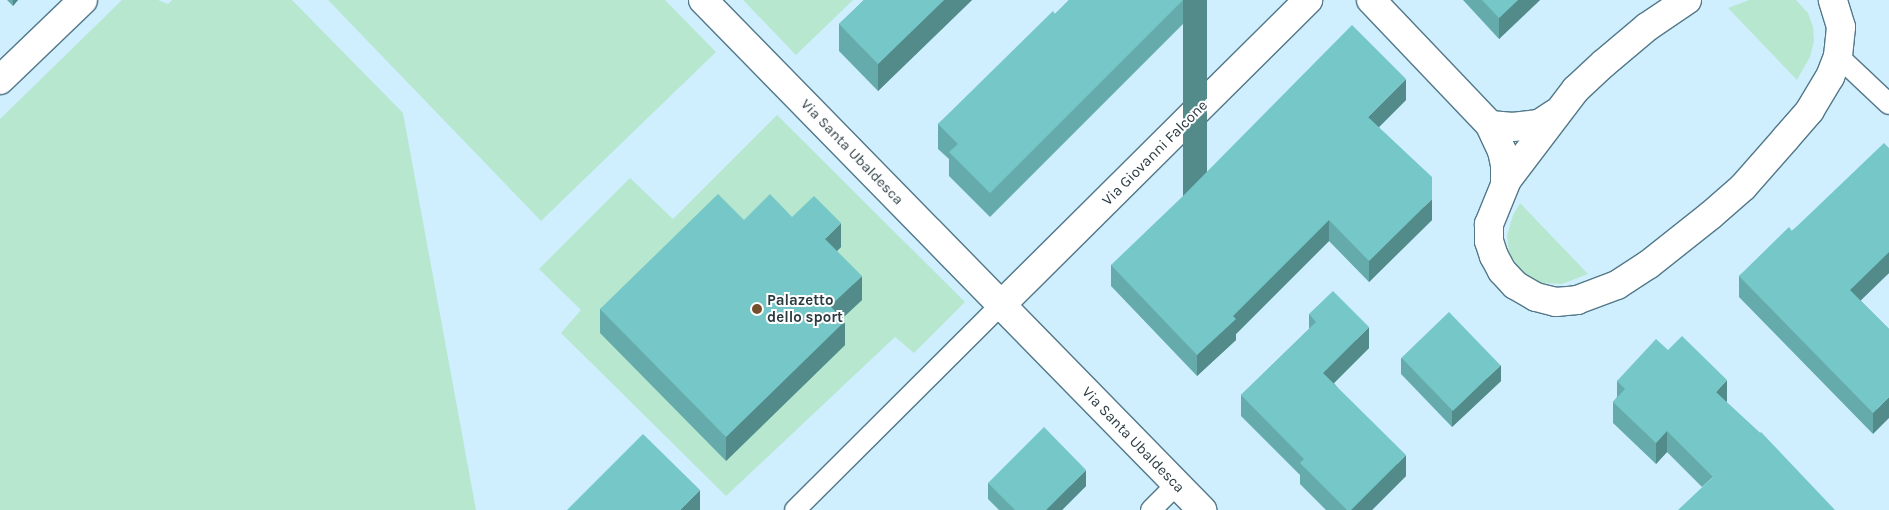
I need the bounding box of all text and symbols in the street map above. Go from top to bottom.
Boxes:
street label: Via Santa Ubaldesca [797,95,907,209]
street label: Via Giovanni Falcone [1099,97,1211,209]
place label: Palazetto dello sport [767,291,843,326]
marker: Palazetto dello sport [751,303,763,315]
street label: Via Santa Ubaldesca [1078,383,1188,497]

